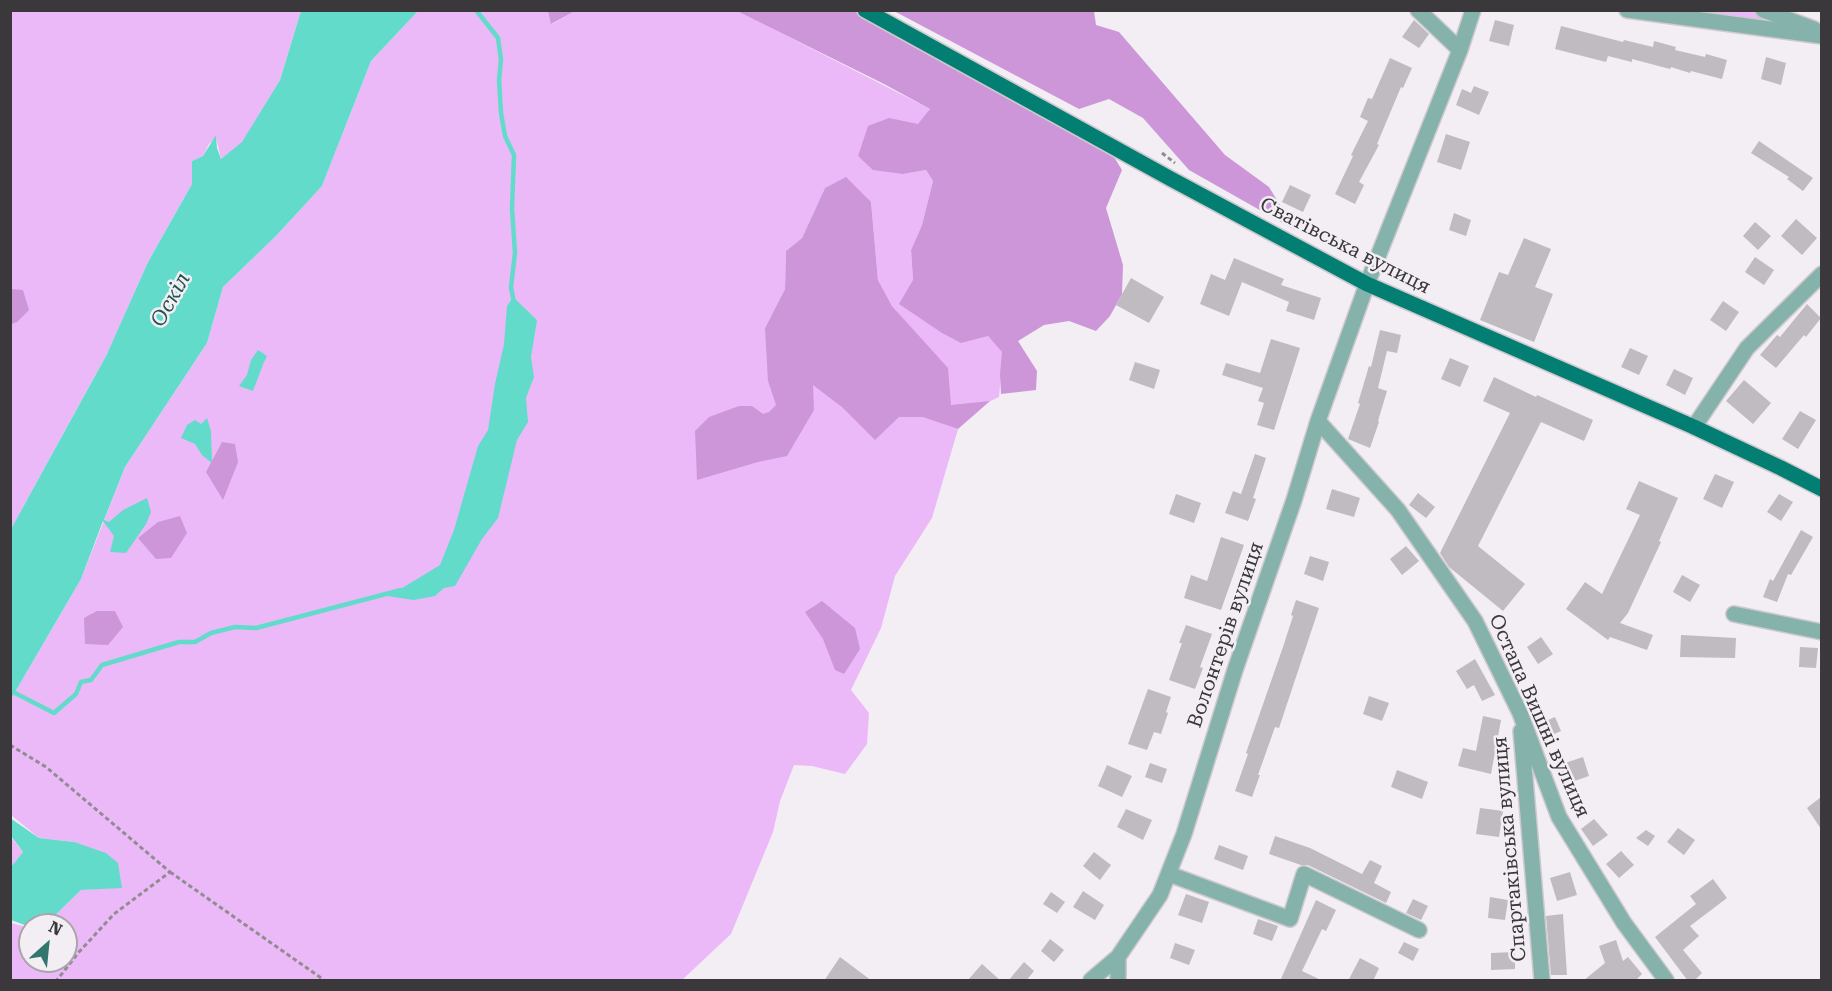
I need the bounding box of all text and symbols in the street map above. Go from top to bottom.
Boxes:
street label: Сватівська вулиця [1256,193,1434,299]
water label: Оскіл [146,269,196,331]
street label: Волонтерів вулиця [1183,539,1269,731]
street label: Остапа Вишні вулиця [1483,611,1595,821]
street label: Спартаківська вулиця [1488,735,1532,963]
north arrow [18,913,78,973]
text: N [46,917,65,940]

